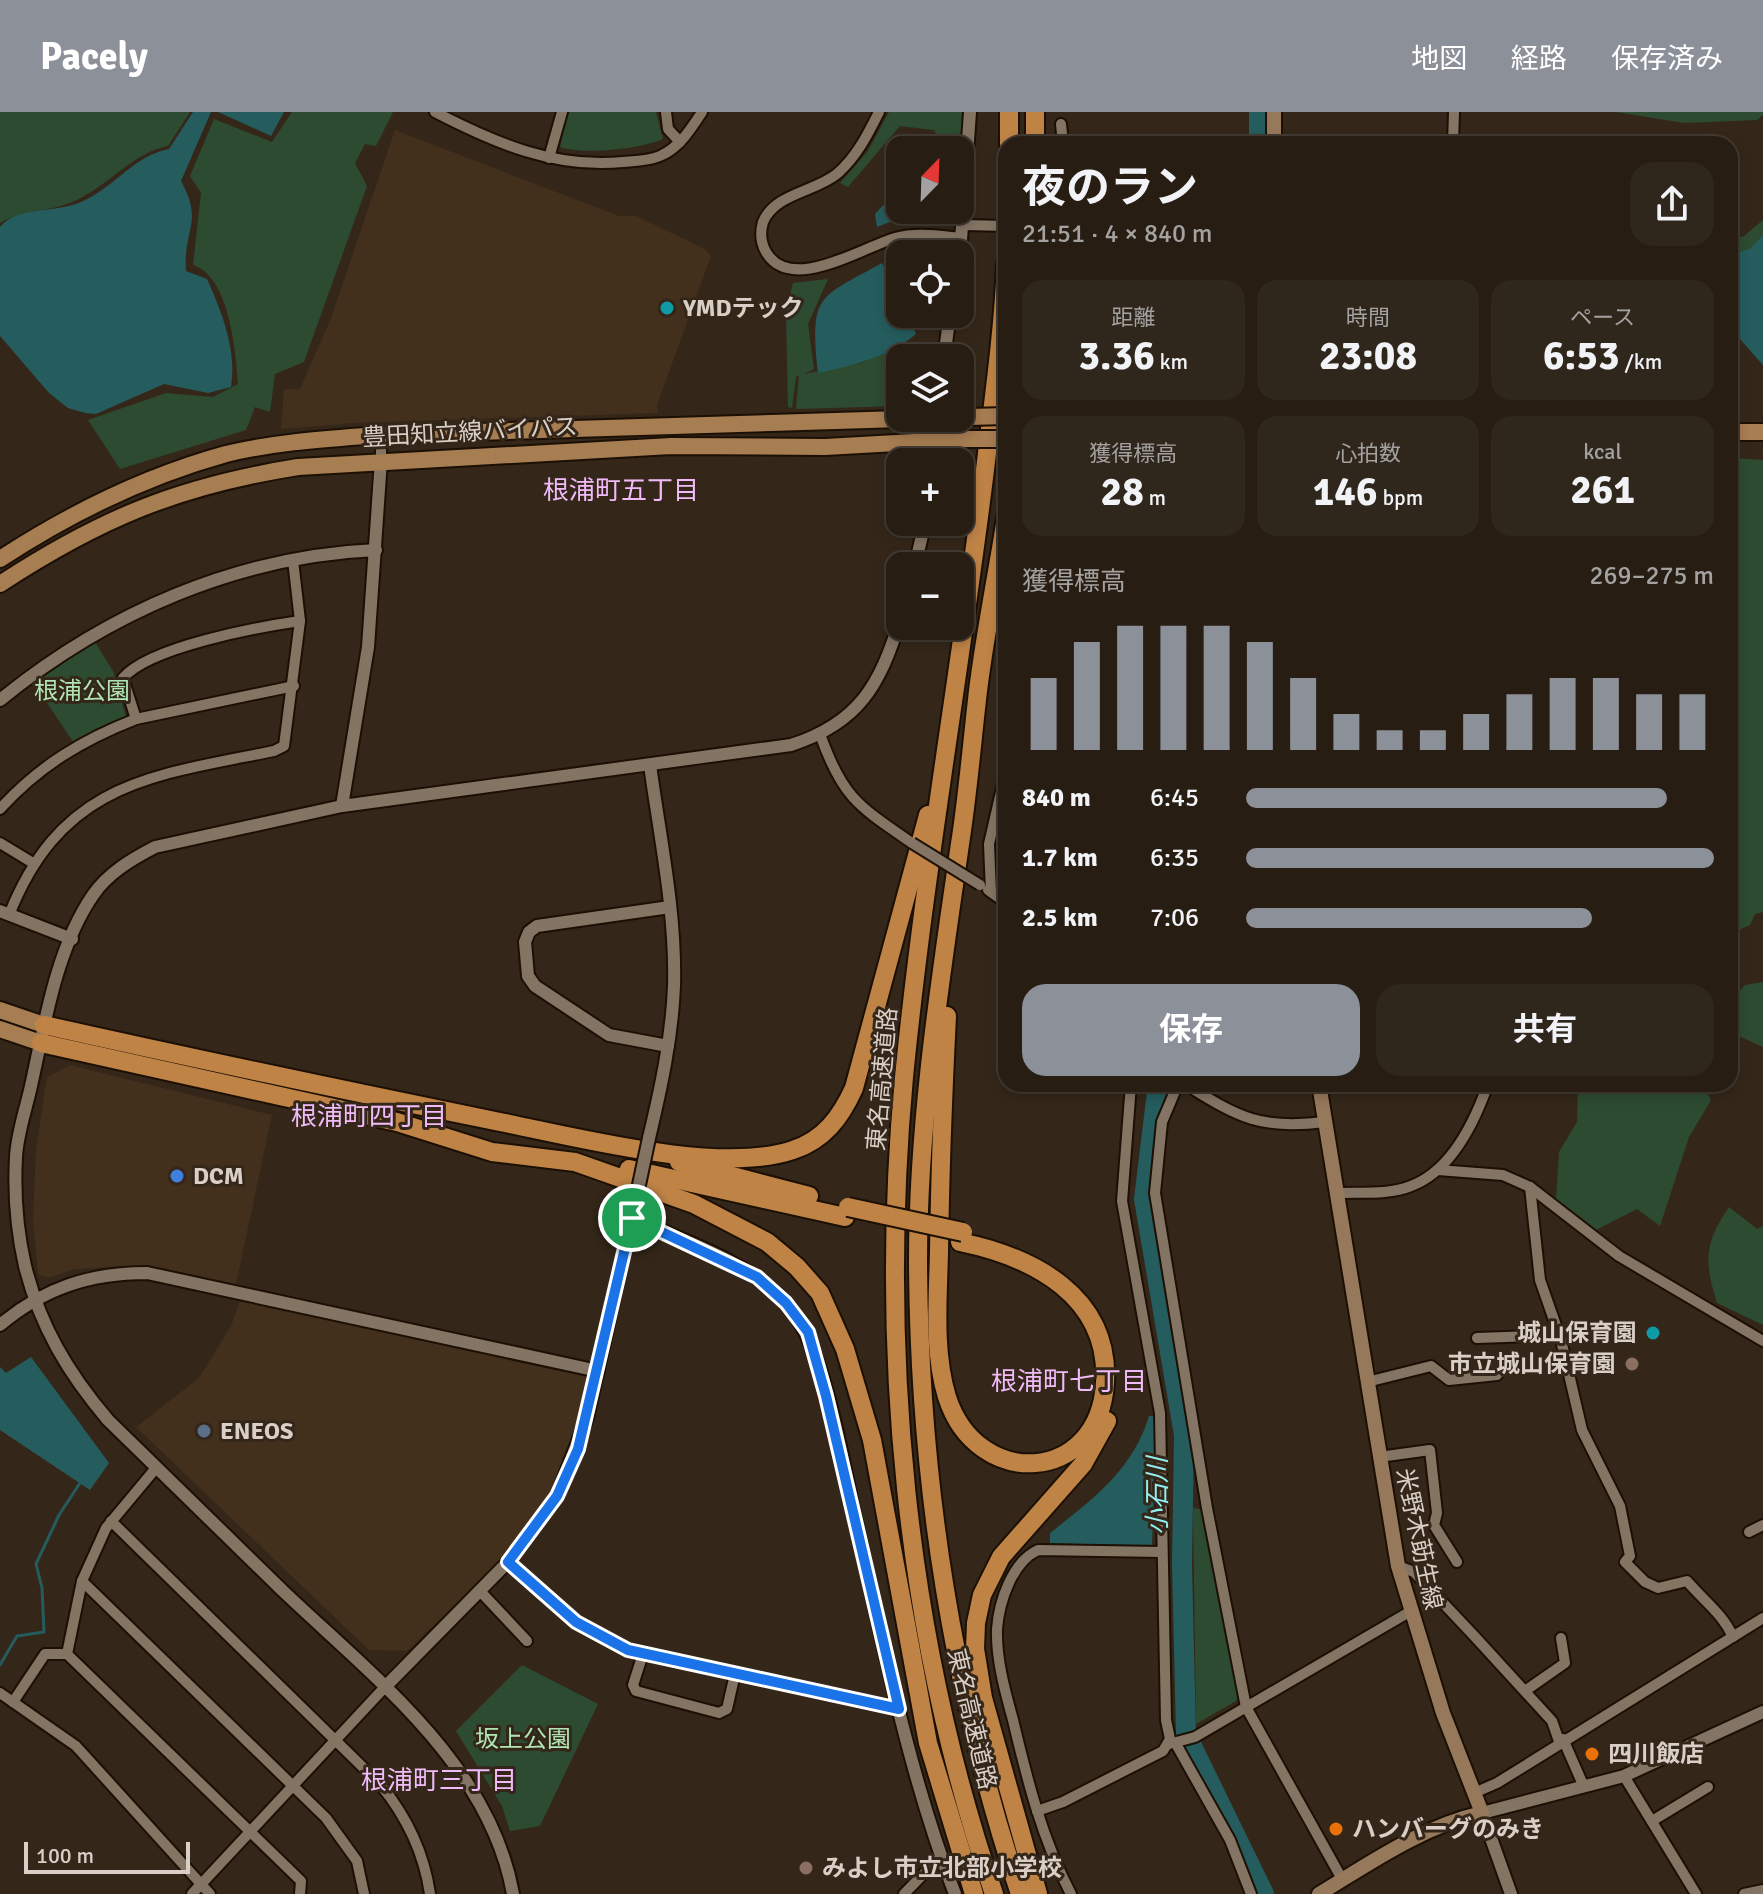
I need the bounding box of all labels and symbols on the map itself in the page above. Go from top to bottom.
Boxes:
north arrow [886,136,974,224]
place label: YMDテック [682,293,804,323]
marker: YMDテック [658,299,676,317]
street label: 豊田知立線バイパス [362,411,578,453]
district label: 根浦町五丁目 [543,475,699,507]
park label: 根浦公園 [34,676,130,706]
street label: 東名高速道路 [861,1006,903,1152]
district label: 根浦町四丁目 [291,1101,447,1133]
place label: DCM [193,1161,244,1191]
marker: DCM [168,1167,186,1185]
pin [598,1184,666,1252]
place label: 城山保育園 [1517,1318,1637,1348]
marker: 城山保育園 [1644,1324,1662,1342]
place label: 市立城山保育園 [1448,1349,1616,1379]
marker: 市立城山保育園 [1623,1355,1641,1373]
district label: 根浦町七丁目 [991,1366,1147,1398]
place label: ENEOS [220,1416,293,1446]
marker: ENEOS [195,1422,213,1440]
water label: 小石川 [1142,1454,1174,1535]
street label: 米野木莇生線 [1389,1465,1449,1613]
street label: 東名高速道路 [941,1645,1003,1793]
park label: 坂上公園 [475,1724,571,1754]
place label: 四川飯店 [1608,1739,1704,1769]
marker: 四川飯店 [1583,1745,1601,1763]
district label: 根浦町三丁目 [361,1765,517,1797]
place label: ハンバーグのみき [1352,1814,1544,1844]
marker: ハンバーグのみき [1327,1820,1345,1838]
scale bar [24,1838,190,1874]
place label: みよし市立北部小学校 [822,1853,1062,1883]
marker: みよし市立北部小学校 [797,1859,815,1877]

